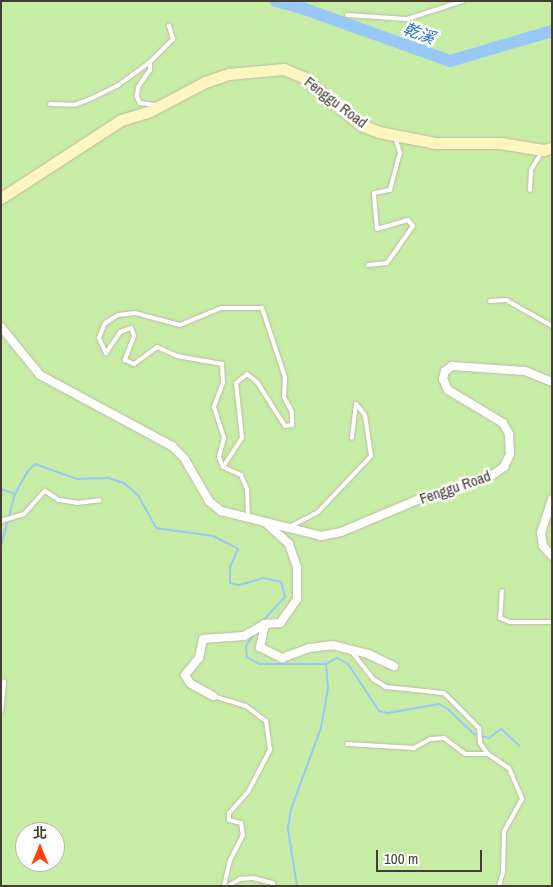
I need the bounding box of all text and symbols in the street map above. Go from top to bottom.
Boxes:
water label: 乾溪 [401,19,437,47]
street label: Fenggu Road [301,73,371,131]
street label: Fenggu Road [417,466,493,508]
north arrow [15,822,65,872]
text: 北 [33,824,47,842]
scale bar [378,840,484,872]
text: 100 m [384,848,418,869]

